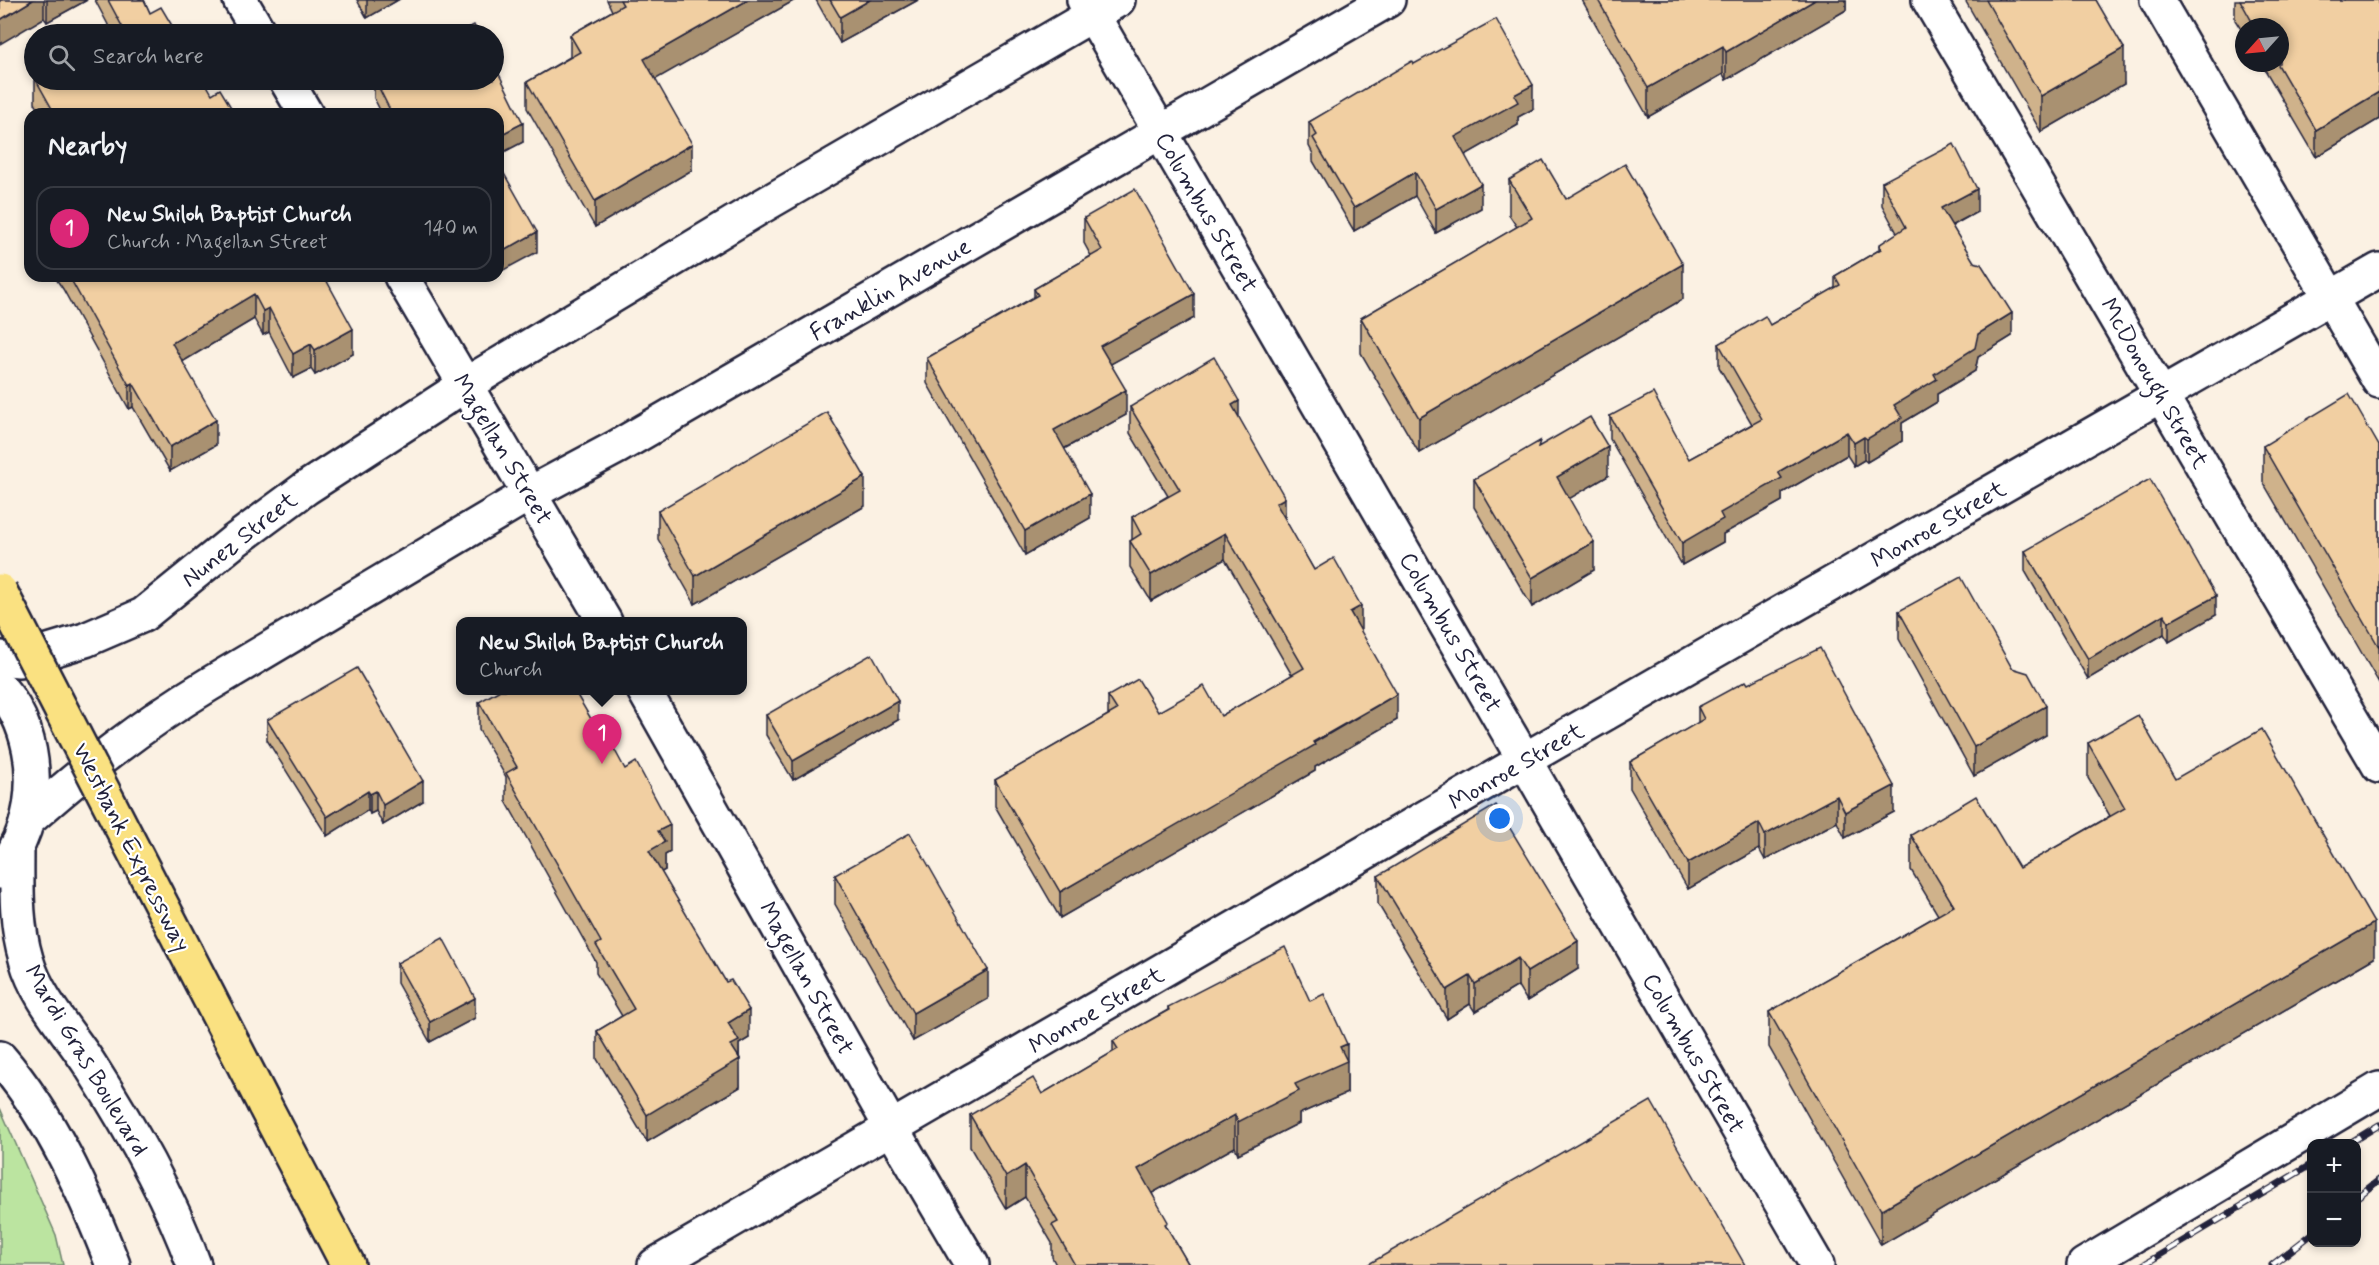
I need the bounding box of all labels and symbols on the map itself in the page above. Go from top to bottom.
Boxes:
north arrow [2235,18,2289,72]
street label: Columbus Street [1147,127,1264,299]
street label: Franklin Avenue [805,232,977,349]
street label: McDonough Street [2090,293,2215,476]
street label: Magellan Street [442,369,559,532]
street label: Monroe Street [1866,474,2012,576]
street label: Nunez Street [176,485,304,595]
street label: Columbus Street [1391,547,1508,719]
pin: 1 [582,714,622,764]
street label: Monroe Street [1444,716,1590,818]
street label: Westbank Expressway [65,738,197,957]
your location [1485,804,1514,833]
street label: Magellan Street [748,897,861,1062]
street label: Mardi Gras Boulevard [16,959,155,1162]
street label: Monroe Street [1024,960,1170,1062]
street label: Columbus Street [1634,968,1751,1140]

